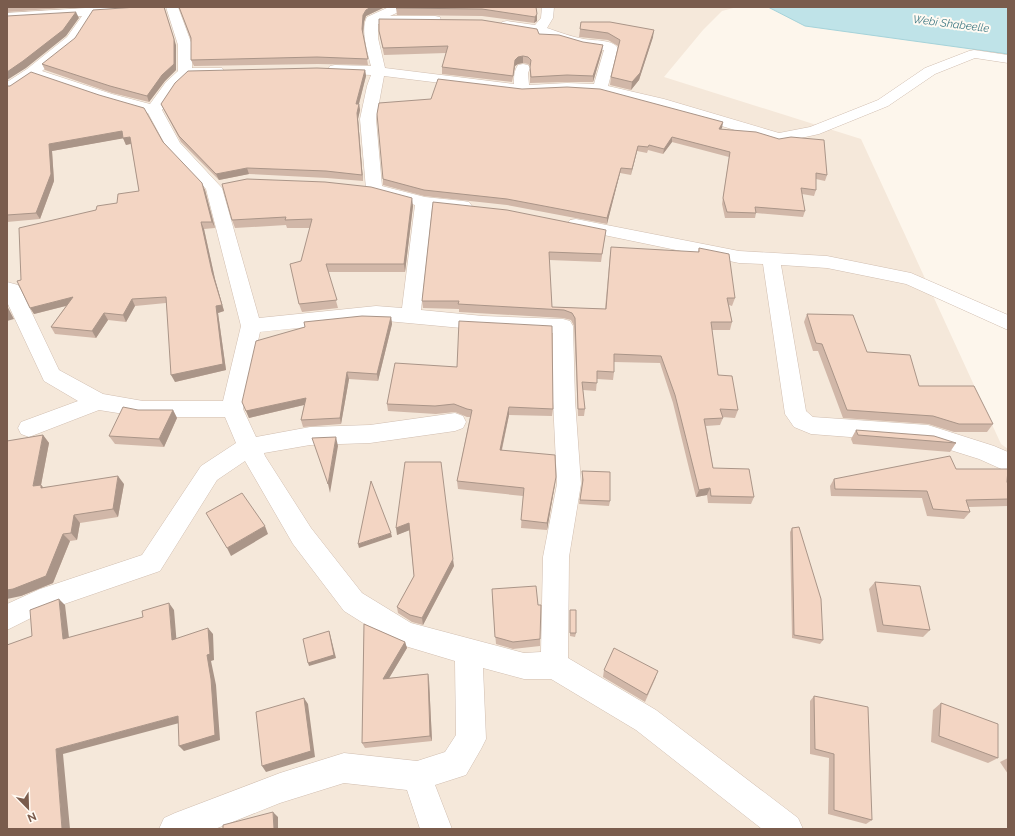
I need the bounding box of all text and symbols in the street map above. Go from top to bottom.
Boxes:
water label: Webi Shabeelle [912,13,990,35]
north arrow [8,788,48,828]
text: N [25,809,38,824]

